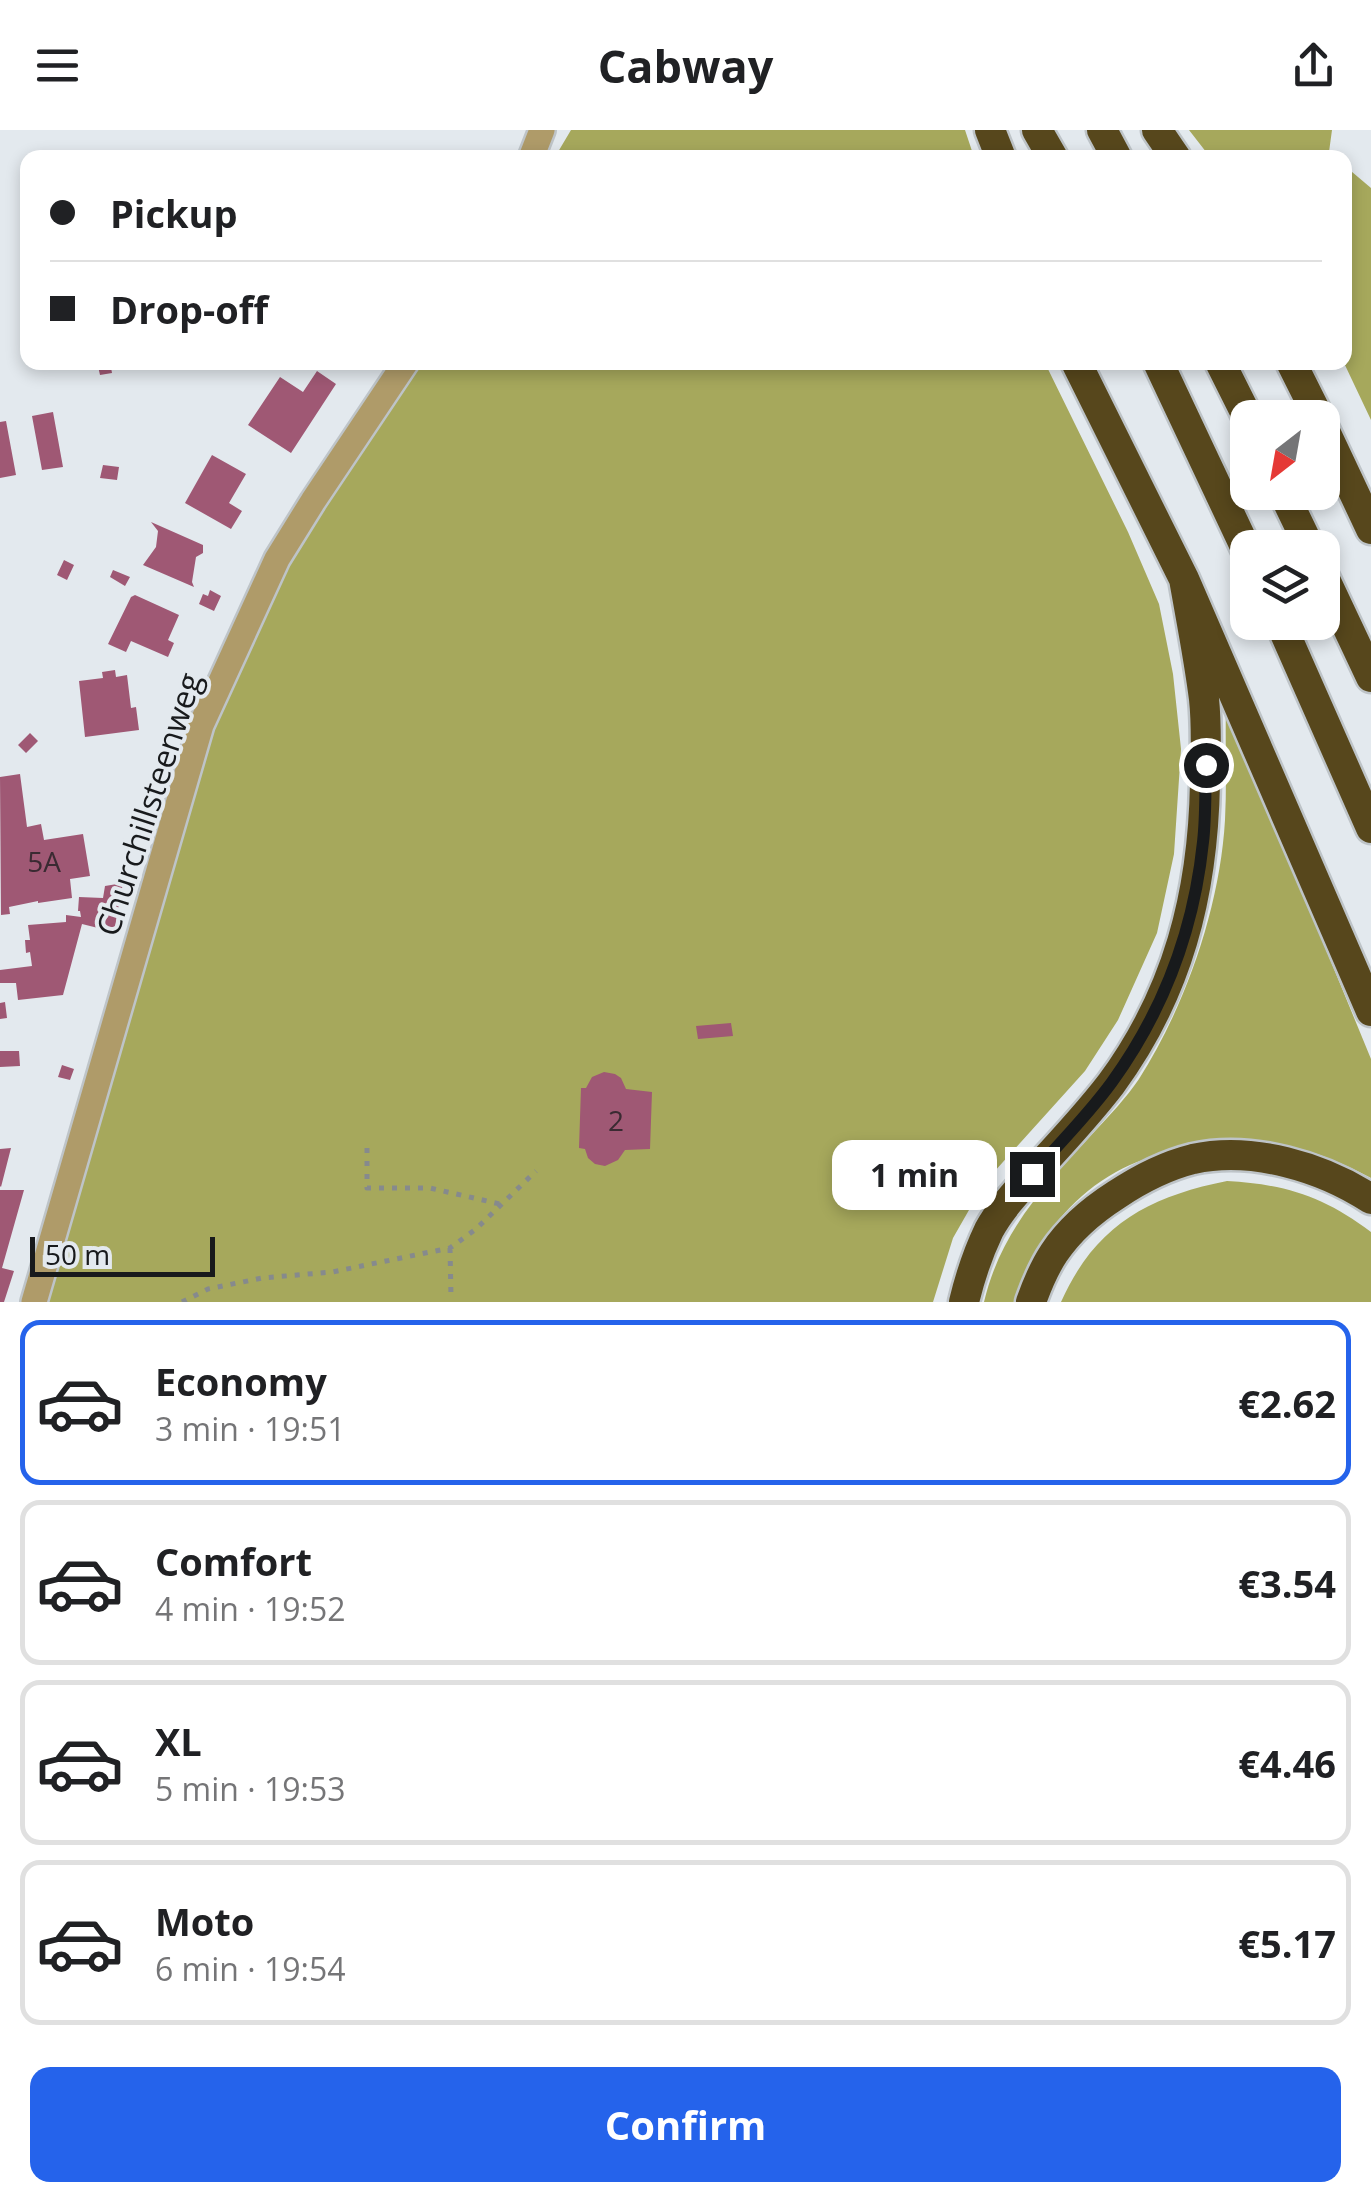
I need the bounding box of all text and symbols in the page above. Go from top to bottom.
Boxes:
text: Cabway [598,35,773,96]
icon: menu [30,38,85,93]
icon: share [1286,38,1341,93]
text: Pickup [110,187,238,239]
text: Drop-off [110,283,268,335]
north arrow [1230,400,1340,510]
map controls [1230,400,1340,640]
button: layers [1230,530,1340,640]
street label: Churchillsteenweg [85,667,211,941]
route start [1184,743,1229,788]
house number: 5A [27,842,61,880]
house number: 2 [608,1101,624,1139]
callout: 1 min [832,1139,997,1209]
route end [1010,1152,1055,1197]
text: 1 min [870,1153,959,1196]
scale bar [30,1232,215,1276]
text: 50 m [45,1235,110,1273]
text: Economy [155,1355,327,1407]
icon: car [35,1358,125,1448]
text: €2.62 [1238,1377,1336,1429]
text: 3 min · 19:51 [155,1407,346,1450]
text: Comfort [155,1535,312,1587]
icon: car [35,1538,125,1628]
text: €3.54 [1238,1557,1336,1609]
text: 4 min · 19:52 [155,1587,346,1630]
text: XL [155,1715,202,1767]
icon: car [35,1718,125,1808]
text: €4.46 [1238,1737,1336,1789]
text: 5 min · 19:53 [155,1767,346,1810]
text: Moto [155,1895,254,1947]
icon: car [35,1898,125,1988]
text: €5.17 [1238,1917,1336,1969]
text: 6 min · 19:54 [155,1947,346,1990]
button: Confirm [30,2067,1341,2182]

